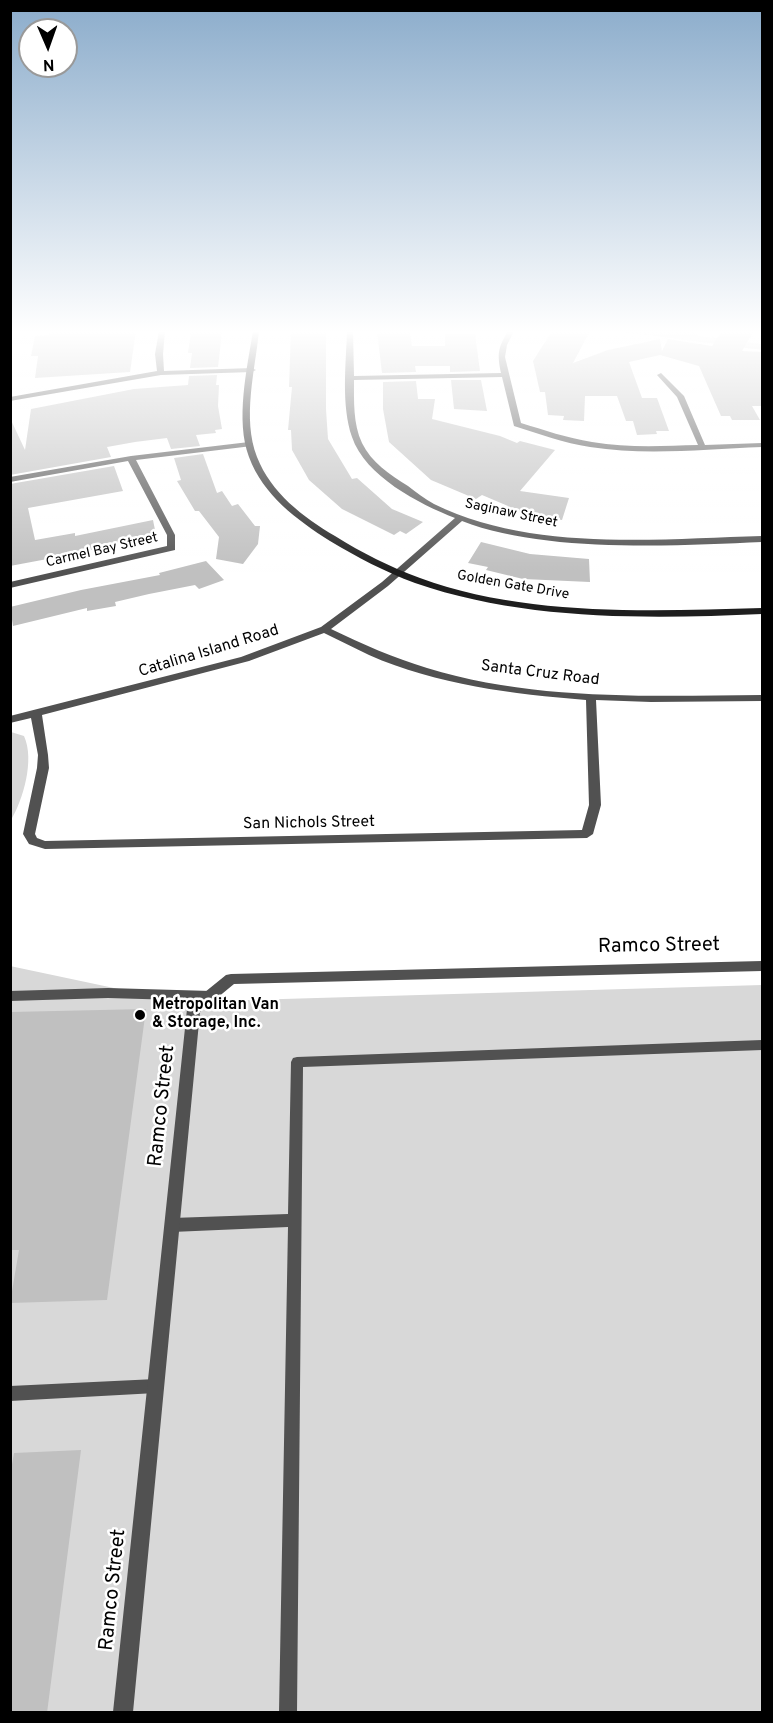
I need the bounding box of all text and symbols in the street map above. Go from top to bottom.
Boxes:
north arrow [18,18,78,78]
text: N [42,54,55,74]
street label: Saginaw Street [463,496,559,532]
street label: Carmel Bay Street [44,530,160,572]
street label: Golden Gate Drive [456,568,570,604]
street label: Catalina Island Road [136,621,282,683]
street label: Santa Cruz Road [480,657,600,691]
street label: San Nichols Street [243,813,375,835]
street label: Ramco Street [598,934,720,960]
place label: Metropolitan Van & Storage, Inc. [152,996,279,1034]
marker: Metropolitan Van & Storage, Inc. [133,1008,147,1022]
street label: Ramco Street [145,1044,181,1168]
street label: Ramco Street [96,1528,132,1652]

